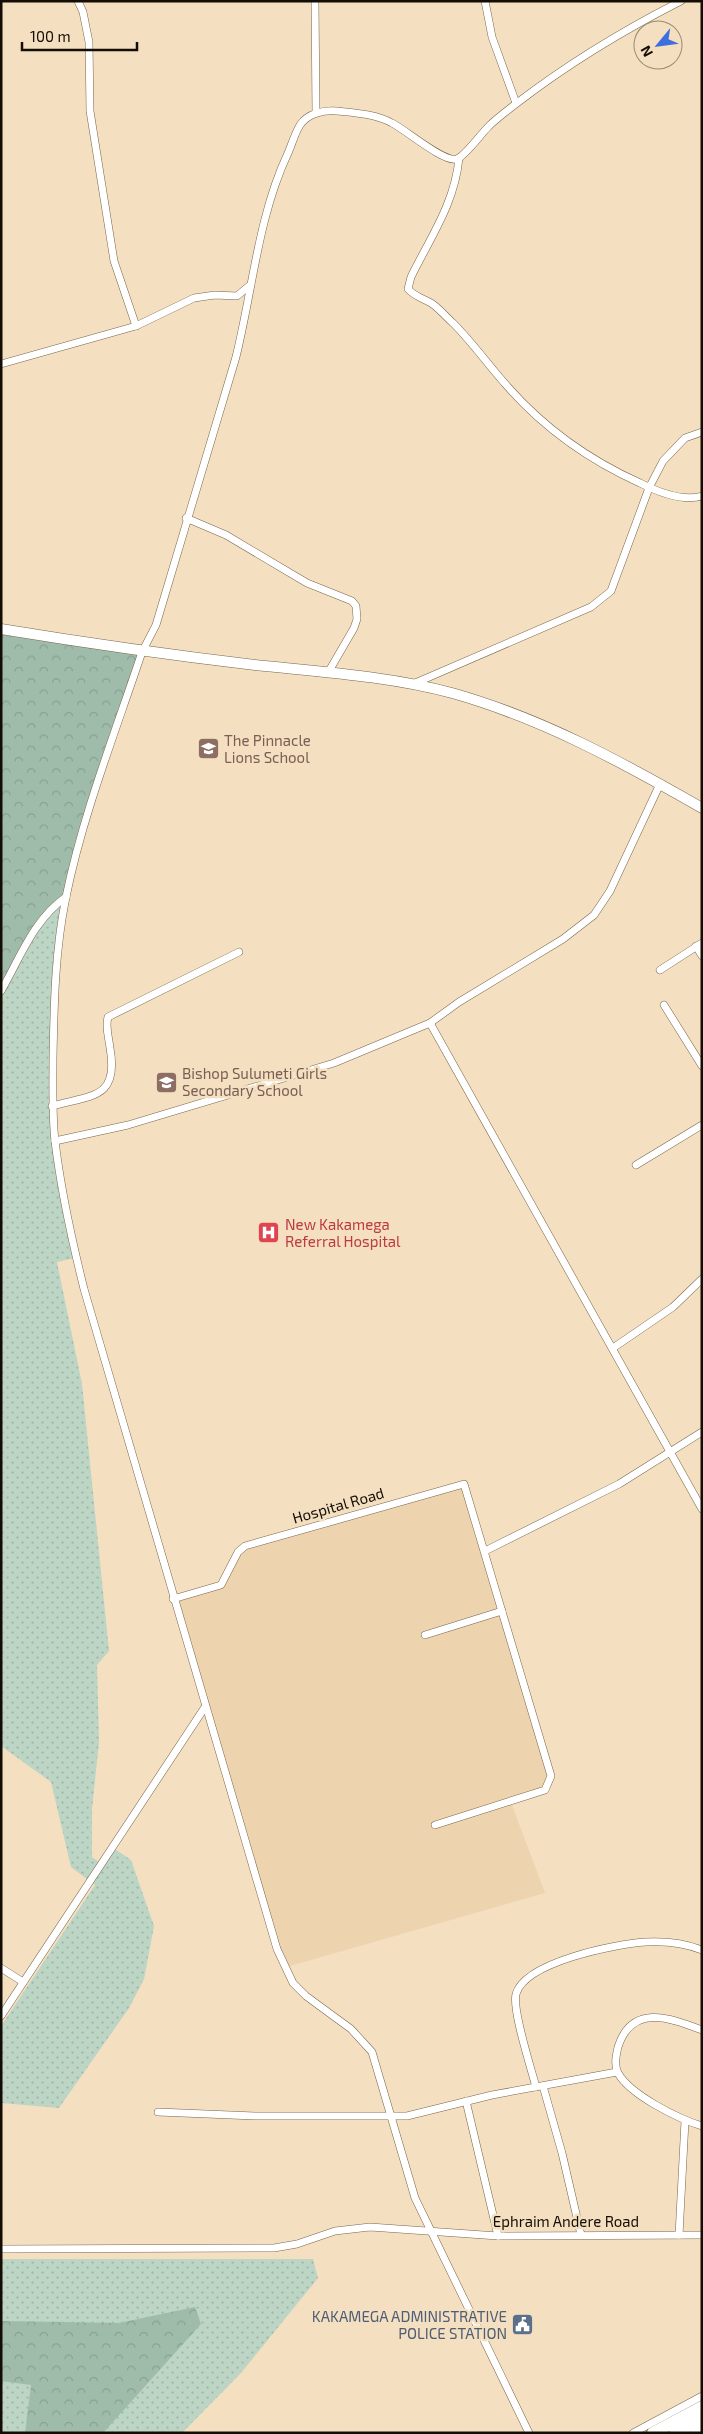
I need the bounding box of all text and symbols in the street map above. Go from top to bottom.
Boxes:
scale bar [22,20,138,52]
north arrow [633,20,683,70]
text: 100 m [30,27,71,45]
text: N [636,43,656,60]
place label: The Pinnacle Lions School [224,731,311,766]
school or university icon: The Pinnacle Lions School [196,737,220,761]
place label: Bishop Sulumeti Girls Secondary School [182,1064,327,1099]
school or university icon: Bishop Sulumeti Girls Secondary School [154,1070,178,1094]
place label: New Kakamega Referral Hospital [285,1215,401,1250]
hospital icon: New Kakamega Referral Hospital [257,1221,281,1245]
street label: Hospital Road [290,1483,386,1527]
street label: Ephraim Andere Road [493,2212,639,2230]
place label: KAKAMEGA ADMINISTRATIVE POLICE STATION [312,2307,507,2342]
public building icon: KAKAMEGA ADMINISTRATIVE POLICE STATION [511,2313,535,2337]

